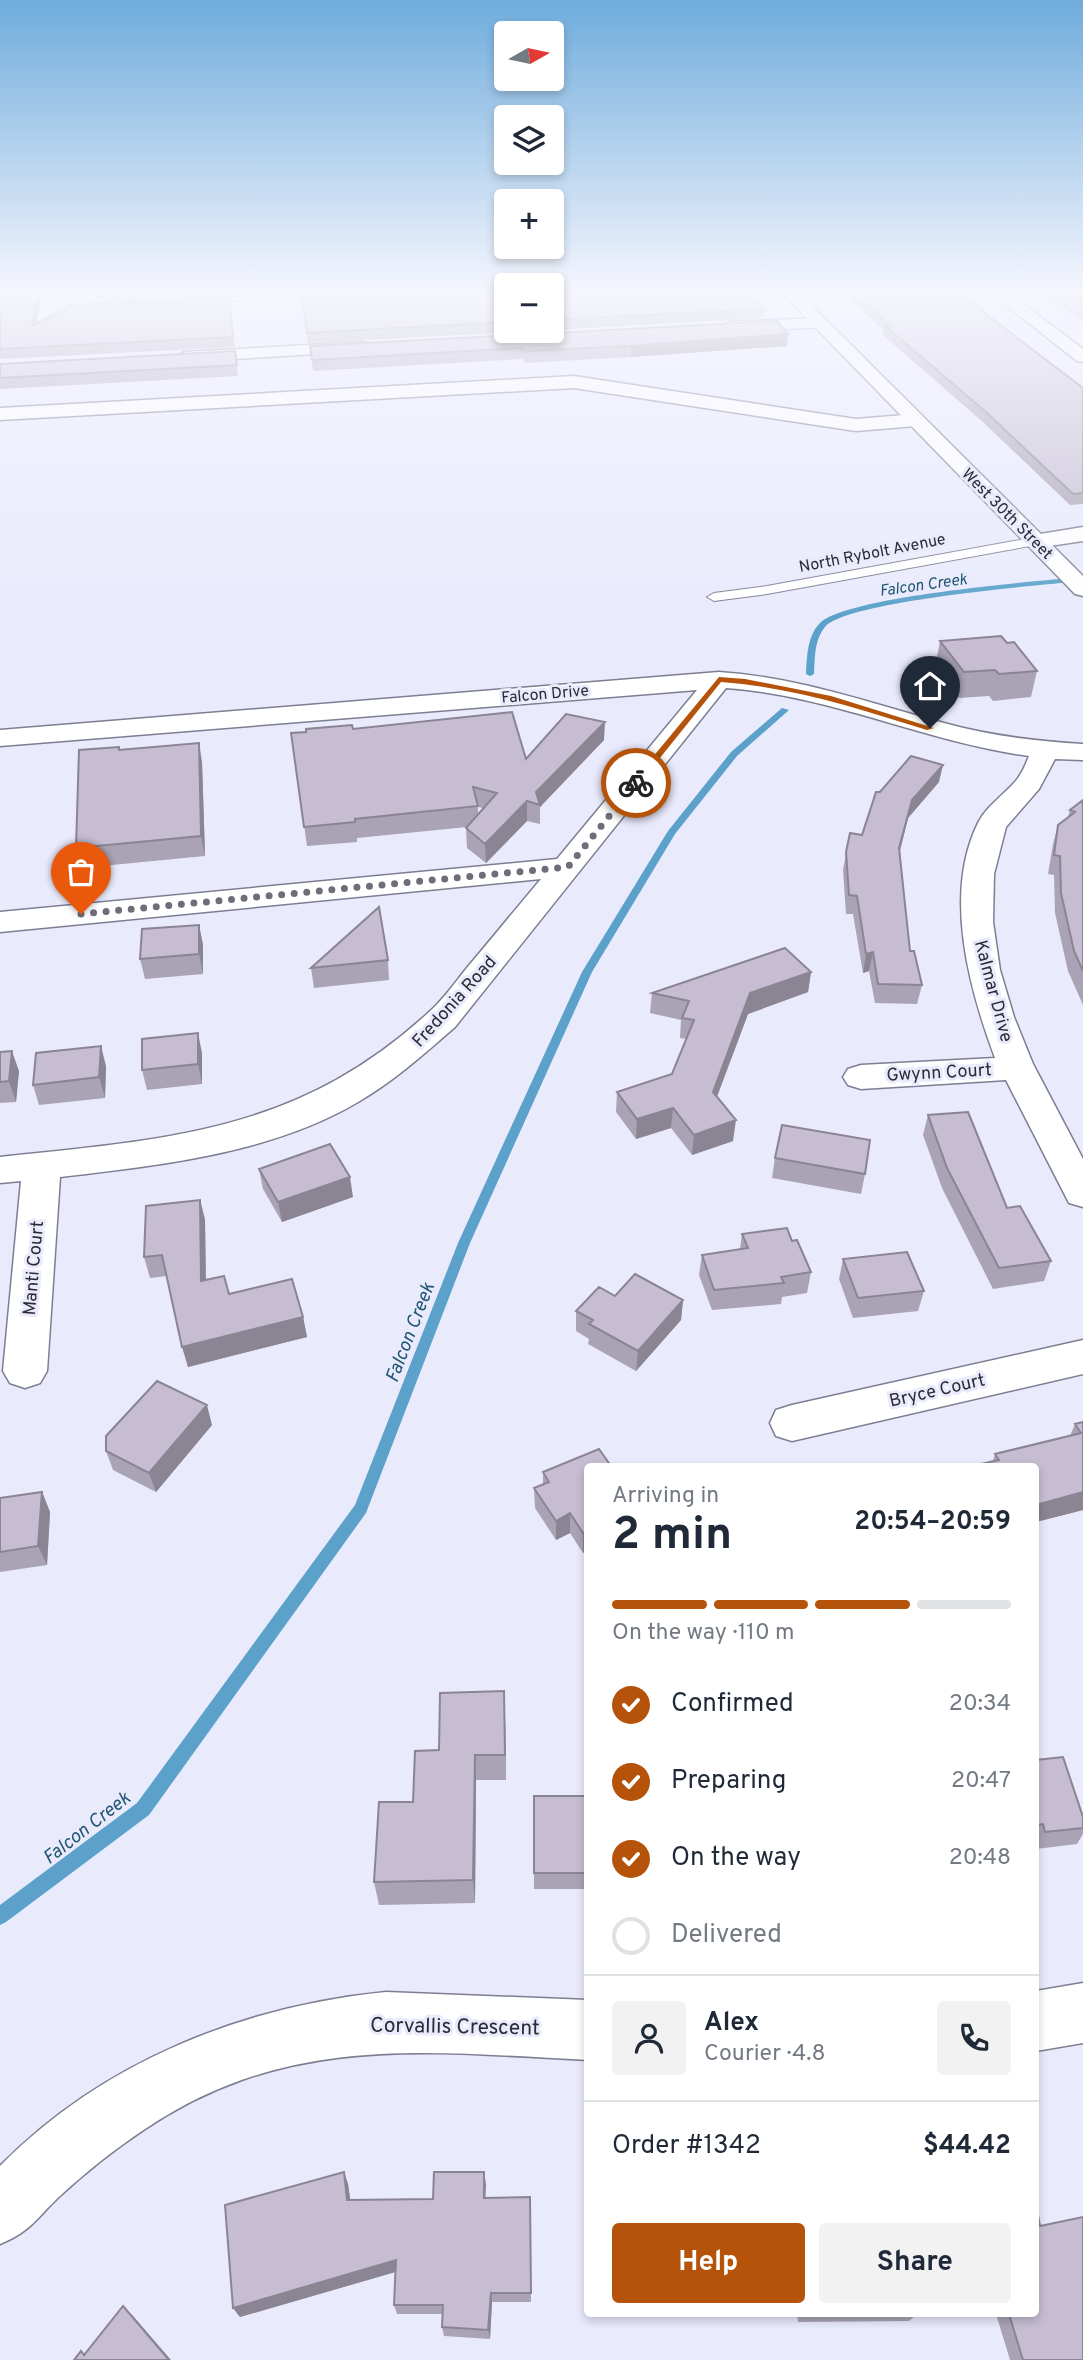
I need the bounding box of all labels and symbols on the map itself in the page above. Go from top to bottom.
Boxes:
north arrow [494,21,564,91]
street label: West 30th Street [957,465,1056,564]
street label: North Rybolt Avenue [797,530,947,578]
water label: Falcon Creek [878,570,969,602]
pin [900,656,960,728]
street label: Falcon Drive [500,681,590,709]
courier [601,748,671,818]
pin [51,842,111,914]
street label: Kalmar Drive [968,938,1017,1045]
street label: Fredonia Road [408,951,502,1053]
street label: Gwynn Court [886,1059,992,1088]
street label: Manti Court [19,1220,50,1316]
water label: Falcon Creek [381,1279,441,1386]
street label: Bryce Court [887,1369,987,1414]
water label: Falcon Creek [39,1787,136,1870]
street label: Corvallis Crescent [370,2013,540,2042]

